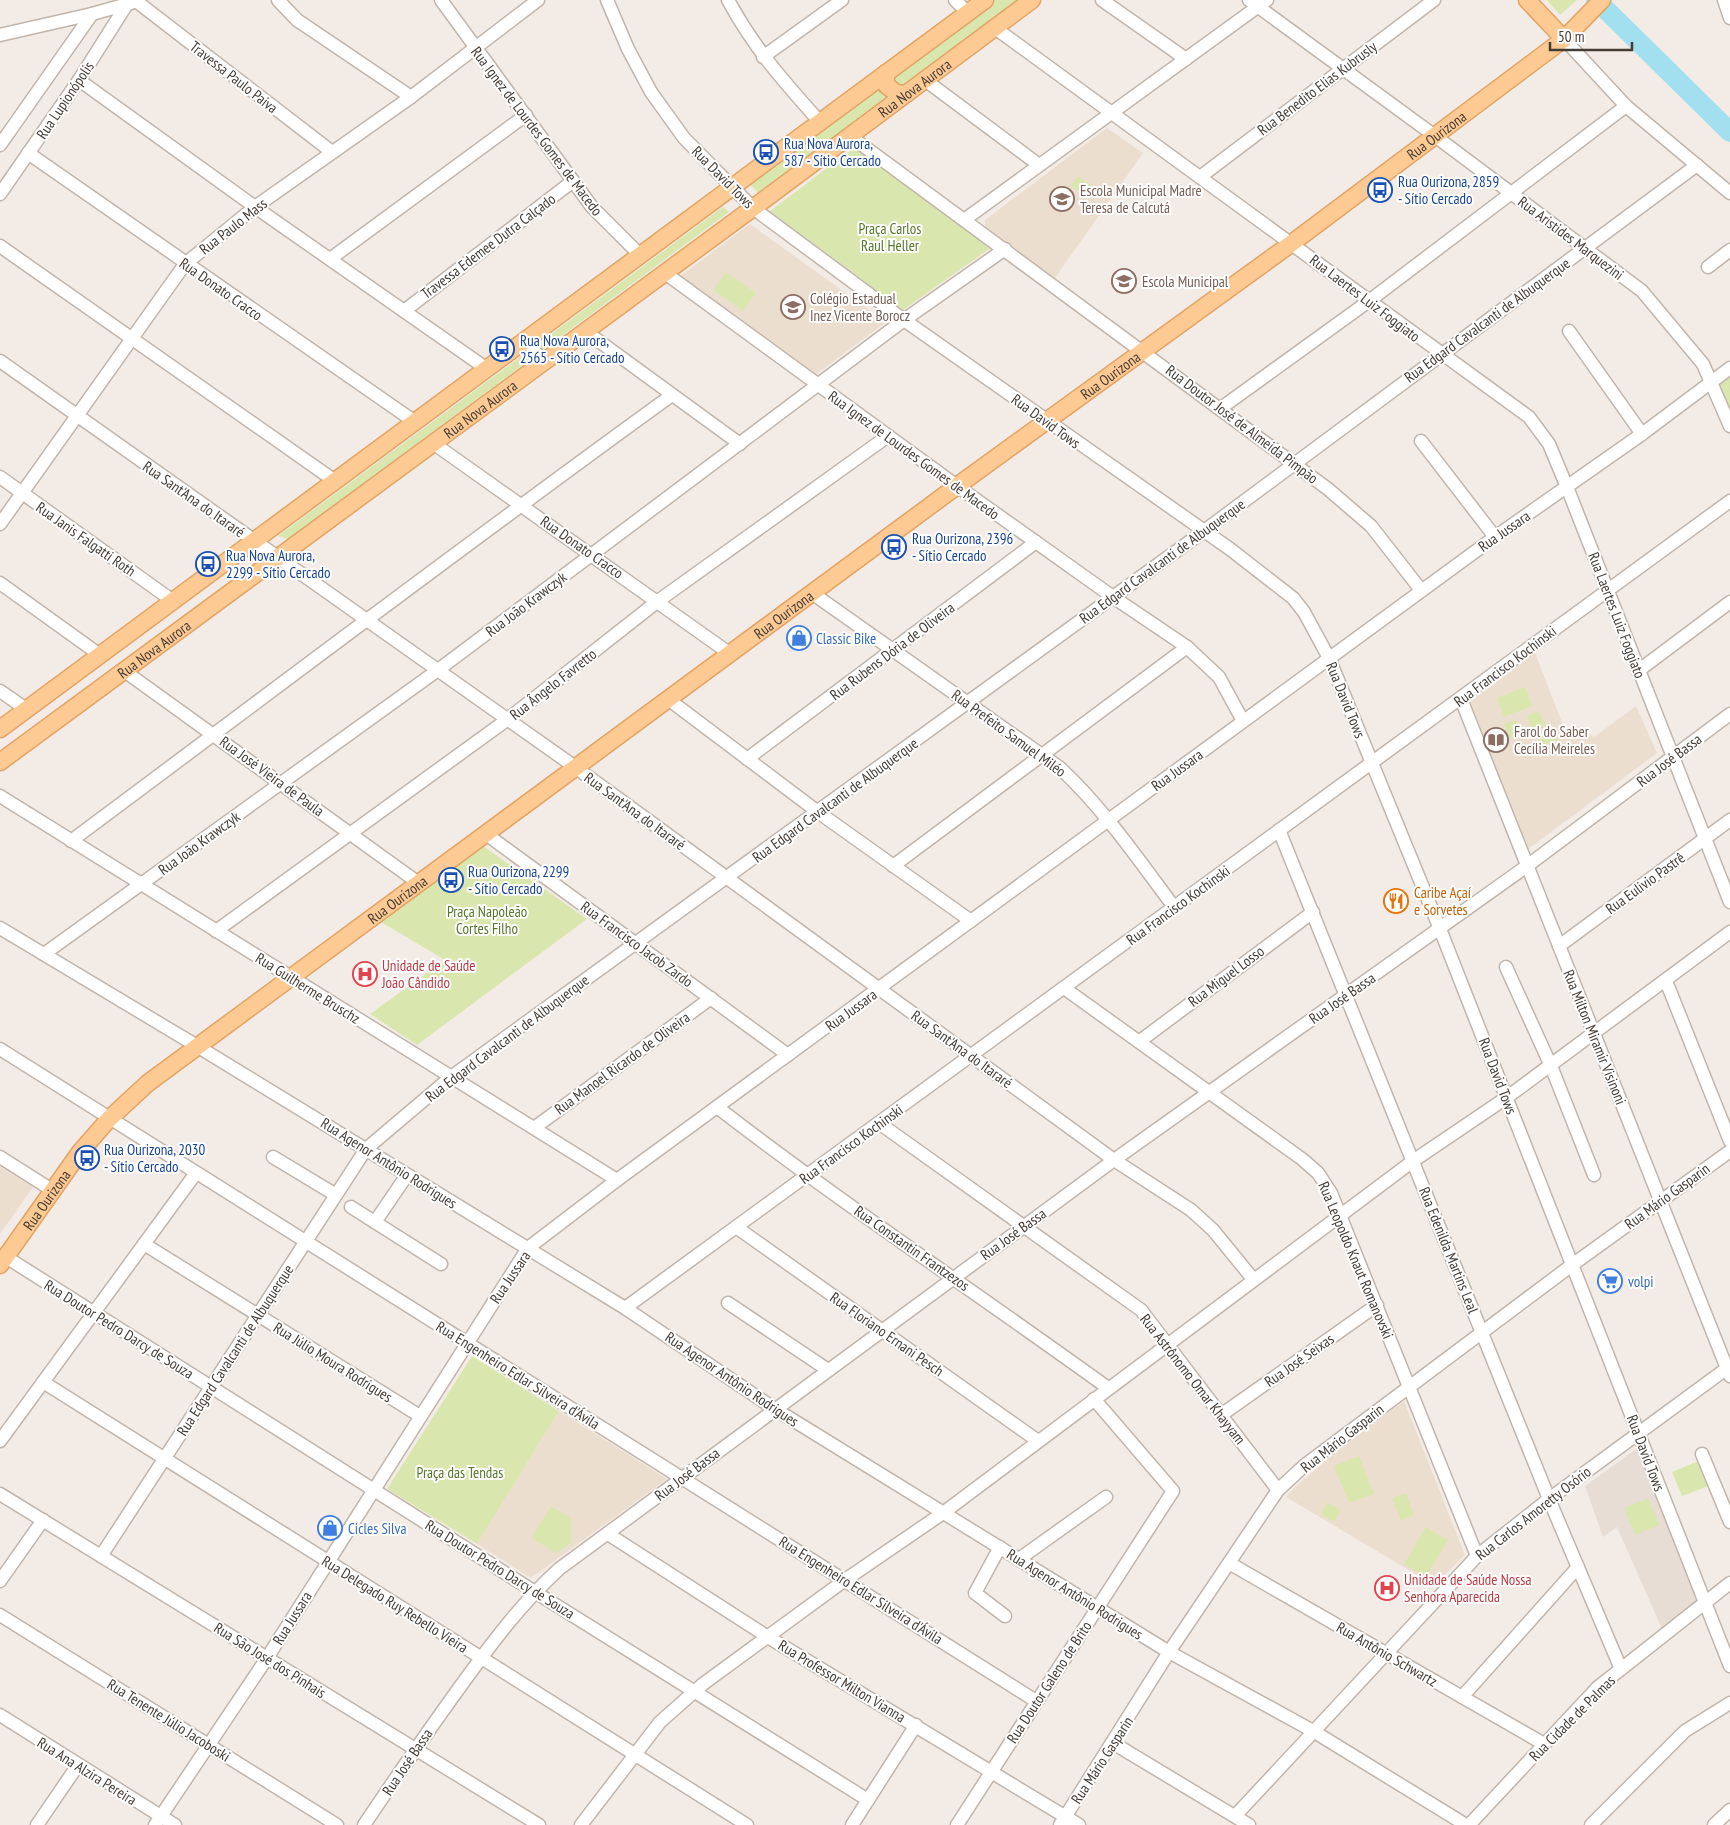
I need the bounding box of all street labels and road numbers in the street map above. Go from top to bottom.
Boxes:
street label: Travessa Paulo Paiva [186,37,282,117]
street label: Rua Benedito Elias Kubrusly [1253,37,1381,139]
street label: Rua Ignez de Lourdes Gomes de Macedo [467,43,607,219]
street label: Rua Nova Aurora [874,54,955,121]
street label: Rua Lupionópolis [32,58,98,142]
street label: Rua Ourizona [1403,106,1470,163]
street label: Rua David Tows [688,142,758,212]
street label: Travessa Edemee Dutra Calçado [417,189,559,303]
street label: Rua Aristides Marquezini [1514,192,1628,284]
street label: Rua Paulo Mass [195,194,271,258]
street label: Rua Laertes Luiz Foggiato [1306,250,1424,346]
street label: Rua Donato Cracco [176,253,266,325]
street label: Rua Edgard Cavalcanti de Albuquerque [1400,253,1574,387]
street label: Rua Ourizona [1076,347,1144,403]
street label: Rua Doutor José de Almeida Pimpão [1162,361,1322,487]
street label: Rua Nova Aurora [440,376,520,442]
street label: Rua Ignez de Lourdes Gomes de Macedo [825,386,1003,524]
street label: Rua David Tows [1008,390,1084,452]
street label: Rua Sant'Ana do Itararé [139,457,249,541]
street label: Rua Edgard Cavalcanti de Albuquerque [1075,494,1249,628]
street label: Rua Janis Falgatti Roth [33,498,139,580]
street label: Rua Jussara [1474,506,1534,556]
street label: Rua Donato Cracco [537,511,627,583]
street label: Rua Laertes Luiz Foggiato [1584,549,1650,681]
street label: Rua João Krawczyk [482,567,570,641]
street label: Rua Ourizona [750,586,817,642]
street label: Rua Rubens Dória de Oliveira [826,598,958,704]
street label: Rua Nova Aurora [113,616,194,682]
street label: Rua Francisco Kochinski [1450,621,1560,711]
street label: Rua Ângelo Favretto [506,644,600,724]
street label: Rua David Tows [1322,659,1370,741]
street label: Rua Prefeito Samuel Miléo [948,685,1070,781]
street label: Rua José Bassa [1633,729,1705,791]
street label: Rua José Vieira de Paula [216,732,328,820]
street label: Rua Edgard Cavalcanti de Albuquerque [748,733,922,867]
street label: Rua Jussara [1147,745,1207,795]
street label: Rua Sant'Ana do Itararé [581,768,689,854]
street label: Rua João Krawczyk [154,807,244,879]
street label: Rua Eulivio Pastrê [1602,848,1688,918]
street label: Rua Francisco Kochinski [1122,861,1234,949]
street label: Rua Ourizona [364,871,431,927]
street label: Rua Francisco Jacob Zardo [577,897,697,991]
street label: Rua Miguel Losso [1184,941,1268,1011]
street label: Rua Guilherme Bruschz [252,948,364,1028]
street label: Rua Milton Miramir Visinoni [1559,967,1631,1107]
street label: Rua José Bassa [1305,968,1379,1028]
street label: Rua Edgard Cavalcanti de Albuquerque [421,970,593,1106]
street label: Rua Jussara [821,985,881,1035]
street label: Rua Sant'Ana do Itararé [908,1006,1016,1092]
street label: Rua Manoel Ricardo de Oliveira [551,1008,693,1118]
street label: Rua David Tows [1475,1035,1521,1117]
street label: Rua Francisco Kochinski [795,1100,907,1188]
street label: Rua Agenor Antônio Rodrigues [317,1113,461,1213]
street label: Rua Mário Gasparin [1621,1159,1713,1233]
street label: Rua Ourizona [18,1166,74,1234]
street label: Rua Leopoldo Knaut Romanovski [1314,1179,1398,1341]
street label: Rua Edenilda Martins Leal [1415,1184,1483,1316]
street label: Rua Constantin Frantzezos [851,1201,973,1295]
street label: Rua José Bassa [976,1204,1050,1264]
street label: Rua Jussara [486,1247,534,1307]
street label: Rua Edgard Cavalcanti de Albuquerque [173,1261,297,1439]
street label: Rua Doutor Pedro Darcy de Souza [41,1275,197,1383]
street label: Rua Floriano Ernani Pesch [827,1288,947,1380]
street label: Rua Astrônomo Omar Khayyam [1136,1310,1250,1448]
street label: Rua Engenheiro Edlar Silveira d'Ávila [433,1317,603,1433]
street label: Rua Júlio Moura Rodrigues [270,1318,396,1406]
street label: Rua Agenor Antônio Rodrigues [662,1327,802,1431]
street label: Rua José Seixas [1261,1329,1337,1391]
street label: Rua Mário Gasparin [1297,1400,1387,1476]
street label: Rua David Tows [1623,1412,1669,1494]
street label: Rua José Bassa [651,1443,723,1505]
street label: Rua Carlos Amoretty Osório [1471,1462,1595,1564]
street label: Rua Doutor Pedro Darcy de Souza [422,1515,578,1623]
street label: Rua Engenheiro Edlar Silveira d'Ávila [776,1532,946,1648]
street label: Rua Agenor Antônio Rodrigues [1003,1544,1147,1644]
street label: Rua Delegado Ruy Rebello Vieira [318,1551,472,1657]
street label: Rua Jussara [268,1588,316,1648]
street label: Rua Doutor Galeno de Brito [1002,1617,1096,1747]
street label: Rua Antônio Schwartz [1333,1617,1441,1691]
street label: Rua São José dos Pinhais [211,1618,329,1702]
street label: Rua Professor Milton Vianna [775,1635,909,1727]
street label: Rua Cidade de Palmas [1525,1671,1619,1765]
street label: Rua Tenente Júlio Jacoboski [104,1674,234,1766]
street label: Rua Mário Gasparin [1067,1713,1137,1807]
street label: Rua José Bassa [378,1725,436,1799]
street label: Rua Ana Alzira Pereira [34,1733,140,1809]

